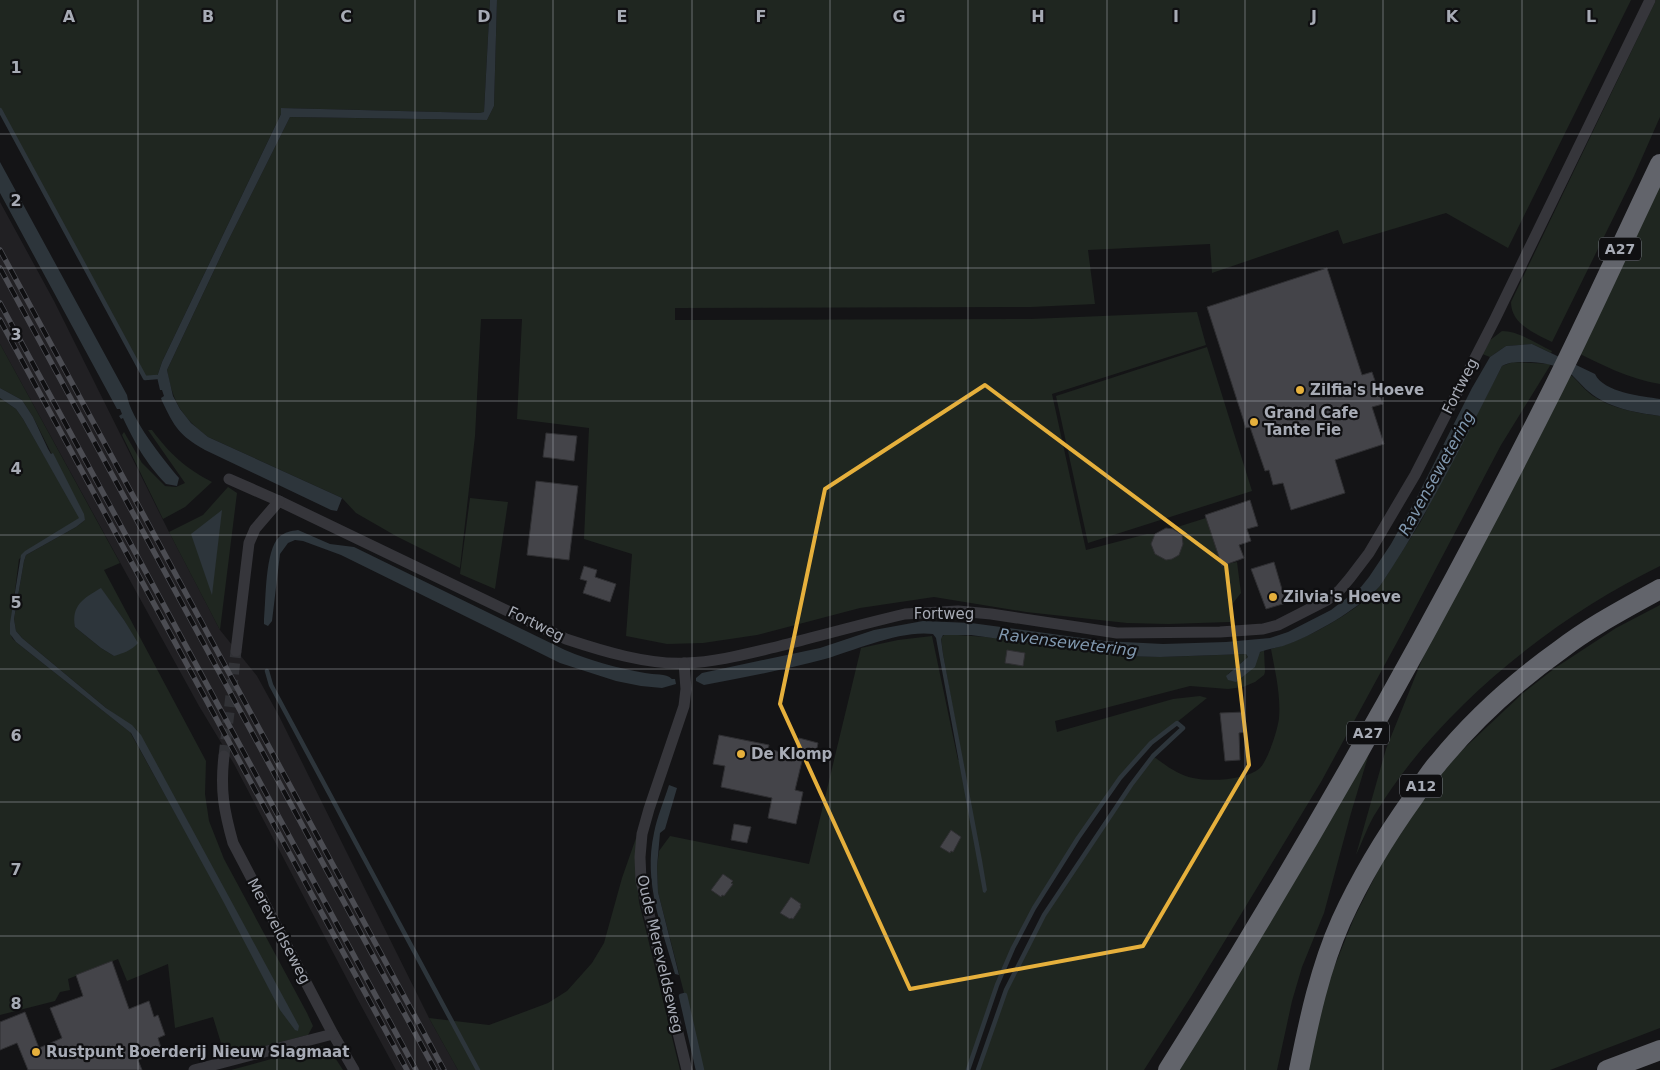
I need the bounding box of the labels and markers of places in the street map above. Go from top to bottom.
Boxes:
place label: Zilfia's Hoeve [1310,381,1424,399]
marker: Zilfia's Hoeve [1294,384,1306,396]
place label: Grand Cafe Tante Fie [1264,404,1358,439]
marker: Grand Cafe Tante Fie [1248,416,1260,428]
place label: Zilvia's Hoeve [1283,588,1401,606]
marker: Zilvia's Hoeve [1267,591,1279,603]
place label: De Klomp [751,745,833,763]
marker: De Klomp [735,748,747,760]
place label: Rustpunt Boerderij Nieuw Slagmaat [46,1043,349,1061]
marker: Rustpunt Boerderij Nieuw Slagmaat [30,1046,42,1058]

